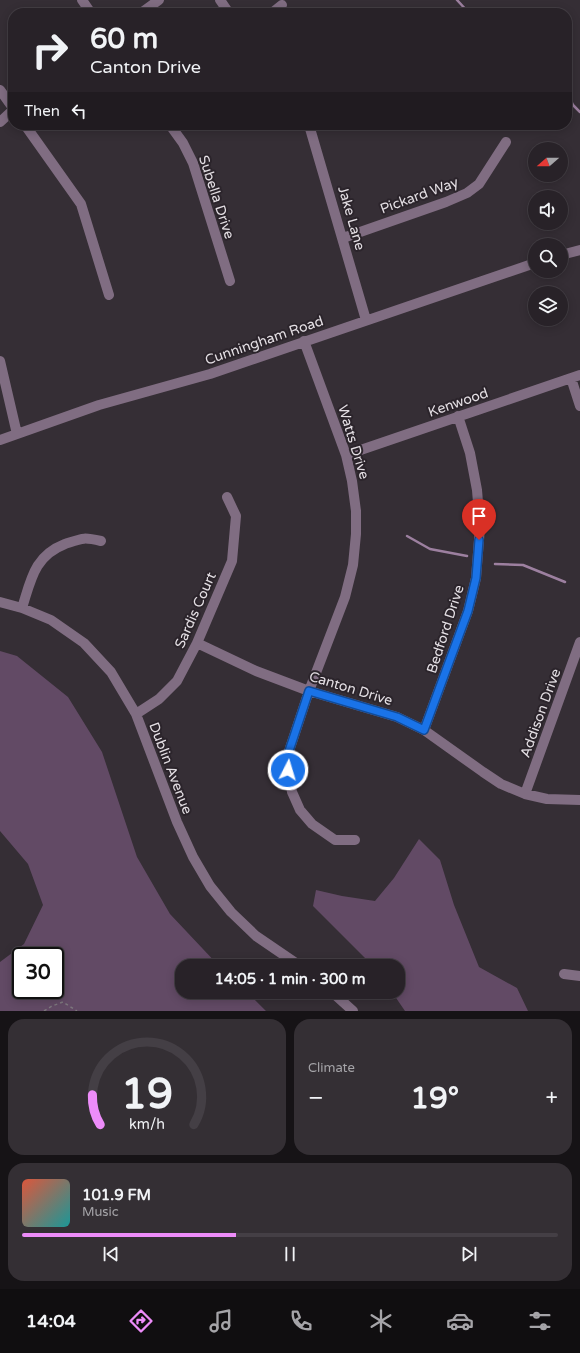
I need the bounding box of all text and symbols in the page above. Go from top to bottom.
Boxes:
text: 60 m [90,22,158,56]
icon: right [24,24,76,76]
text: Canton Drive [90,56,201,78]
icon: left [68,100,90,122]
text: Then [24,102,60,120]
north arrow [528,142,568,182]
map controls [528,142,568,326]
street label: Subella Drive [195,153,238,241]
street label: Pickard Way [378,173,461,217]
street label: Jake Lane [334,184,369,252]
button: sound [528,190,568,230]
button: search [528,238,568,278]
button: layers [528,286,568,326]
street label: Cunningham Road [203,312,326,369]
street label: Kenwood [426,384,491,421]
street label: Watts Drive [334,403,373,481]
pin [462,499,496,540]
icon: arrive [468,505,490,527]
street label: Sardis Court [171,569,220,651]
street label: Bedford Drive [423,583,468,676]
street label: Addison Drive [517,666,564,760]
street label: Canton Drive [307,668,395,709]
street label: Dublin Avenue [145,720,196,817]
position arrow [267,749,309,791]
speed limit sign: 30 [12,947,64,999]
text: 14:05 · 1 min · 300 m [215,970,365,988]
text: Climate [308,1060,355,1076]
text: 19 [121,1070,173,1120]
text: 19° [410,1080,459,1117]
text: − [308,1085,324,1111]
text: + [546,1085,558,1111]
text: km/h [129,1116,165,1133]
text: 101.9 FM [82,1186,151,1204]
text: Music [82,1204,119,1220]
icon: previous [100,1243,122,1265]
icon: pause [279,1243,301,1265]
icon: next [458,1243,480,1265]
icon: directions [127,1307,155,1335]
icon: music [207,1307,235,1335]
icon: phone [287,1307,315,1335]
icon: climate [367,1307,395,1335]
icon: car [446,1307,474,1335]
icon: filters [526,1307,554,1335]
text: 14:04 [26,1310,76,1332]

